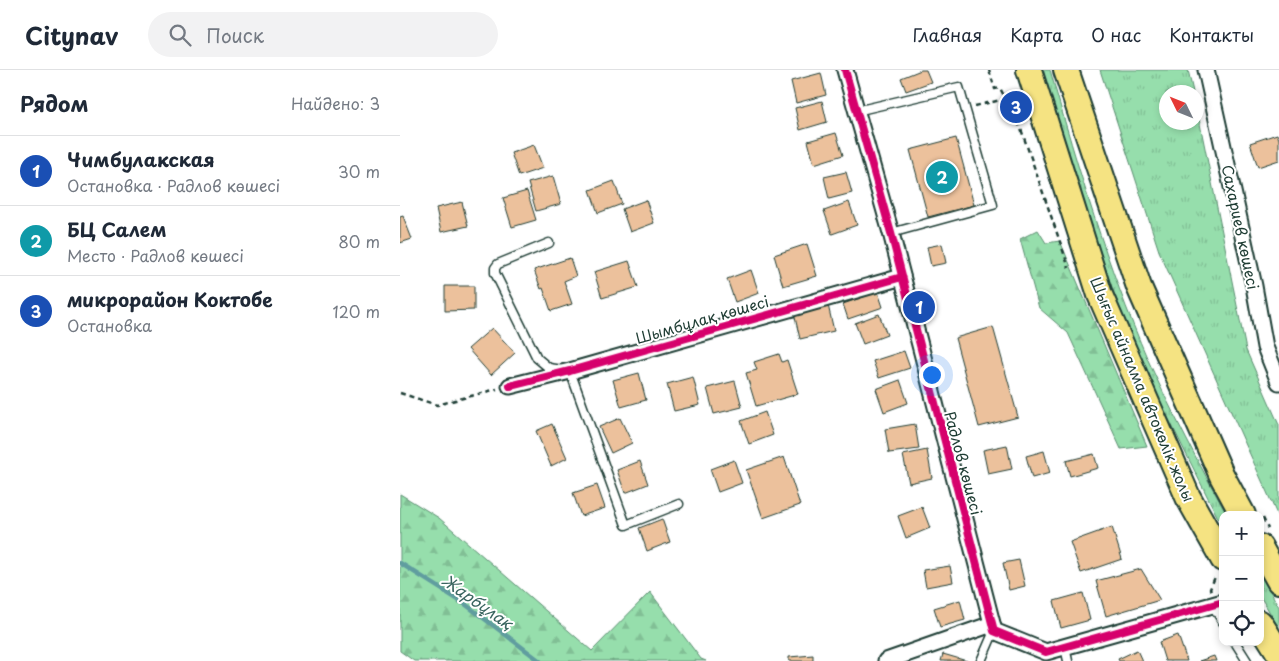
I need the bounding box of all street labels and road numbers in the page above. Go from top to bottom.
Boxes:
street label: Сахариев көшесі [1217,162,1265,292]
street label: Шығыс айналма автокөлік жолы [1085,273,1201,505]
street label: Шымбұлақ көшесі [633,289,771,349]
street label: Радлов көшесі [939,409,989,517]

